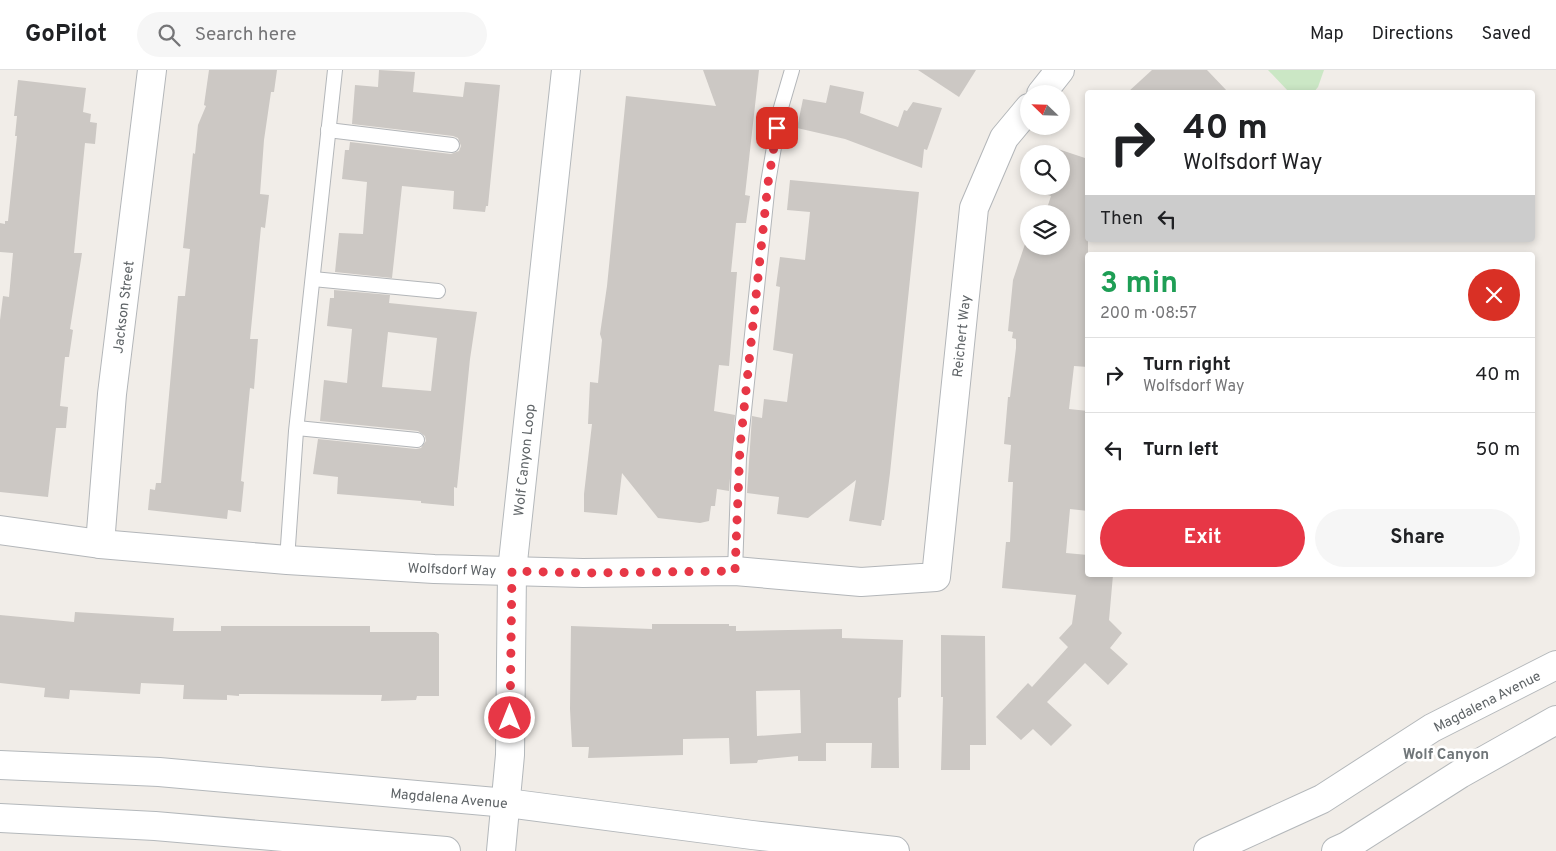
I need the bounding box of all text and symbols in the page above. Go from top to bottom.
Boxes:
search box [137,12,487,57]
text: GoPilot [25,20,107,50]
icon: search [155,21,183,49]
text: Search here [195,23,296,47]
text: Map [1310,23,1344,46]
text: Directions [1372,23,1454,46]
text: Saved [1482,23,1531,46]
north arrow [1020,85,1070,135]
map controls [1020,85,1070,255]
pin [756,107,798,149]
text: 40 m [1183,107,1268,151]
icon: right [1100,110,1165,175]
icon: arrive [763,114,791,142]
button: search [1020,145,1070,195]
text: Wolfsdorf Way [1183,150,1322,177]
button: layers [1020,205,1070,255]
icon: left [1153,205,1181,233]
text: Then [1100,207,1143,231]
street label: Jackson Street [110,260,139,355]
text: 3 min [1100,266,1178,303]
button: close [1468,269,1520,321]
street label: Reichert Way [950,294,975,378]
text: 200 m · 08:57 [1100,304,1197,324]
text: Turn right [1143,353,1231,377]
icon: right [1100,361,1128,389]
text: 40 m [1475,363,1520,387]
text: Wolfsdorf Way [1143,377,1244,397]
street label: Wolf Canyon Loop [511,403,540,517]
icon: left [1100,436,1128,464]
text: Turn left [1143,438,1219,462]
text: 50 m [1475,438,1520,462]
button: Exit [1100,509,1305,567]
button: Share [1315,509,1520,567]
street label: Wolfsdorf Way [407,560,497,581]
street label: Magdalena Avenue [1431,668,1544,737]
position arrow [483,691,535,743]
district label: Wolf Canyon [1403,746,1489,765]
street label: Magdalena Avenue [390,786,508,813]

